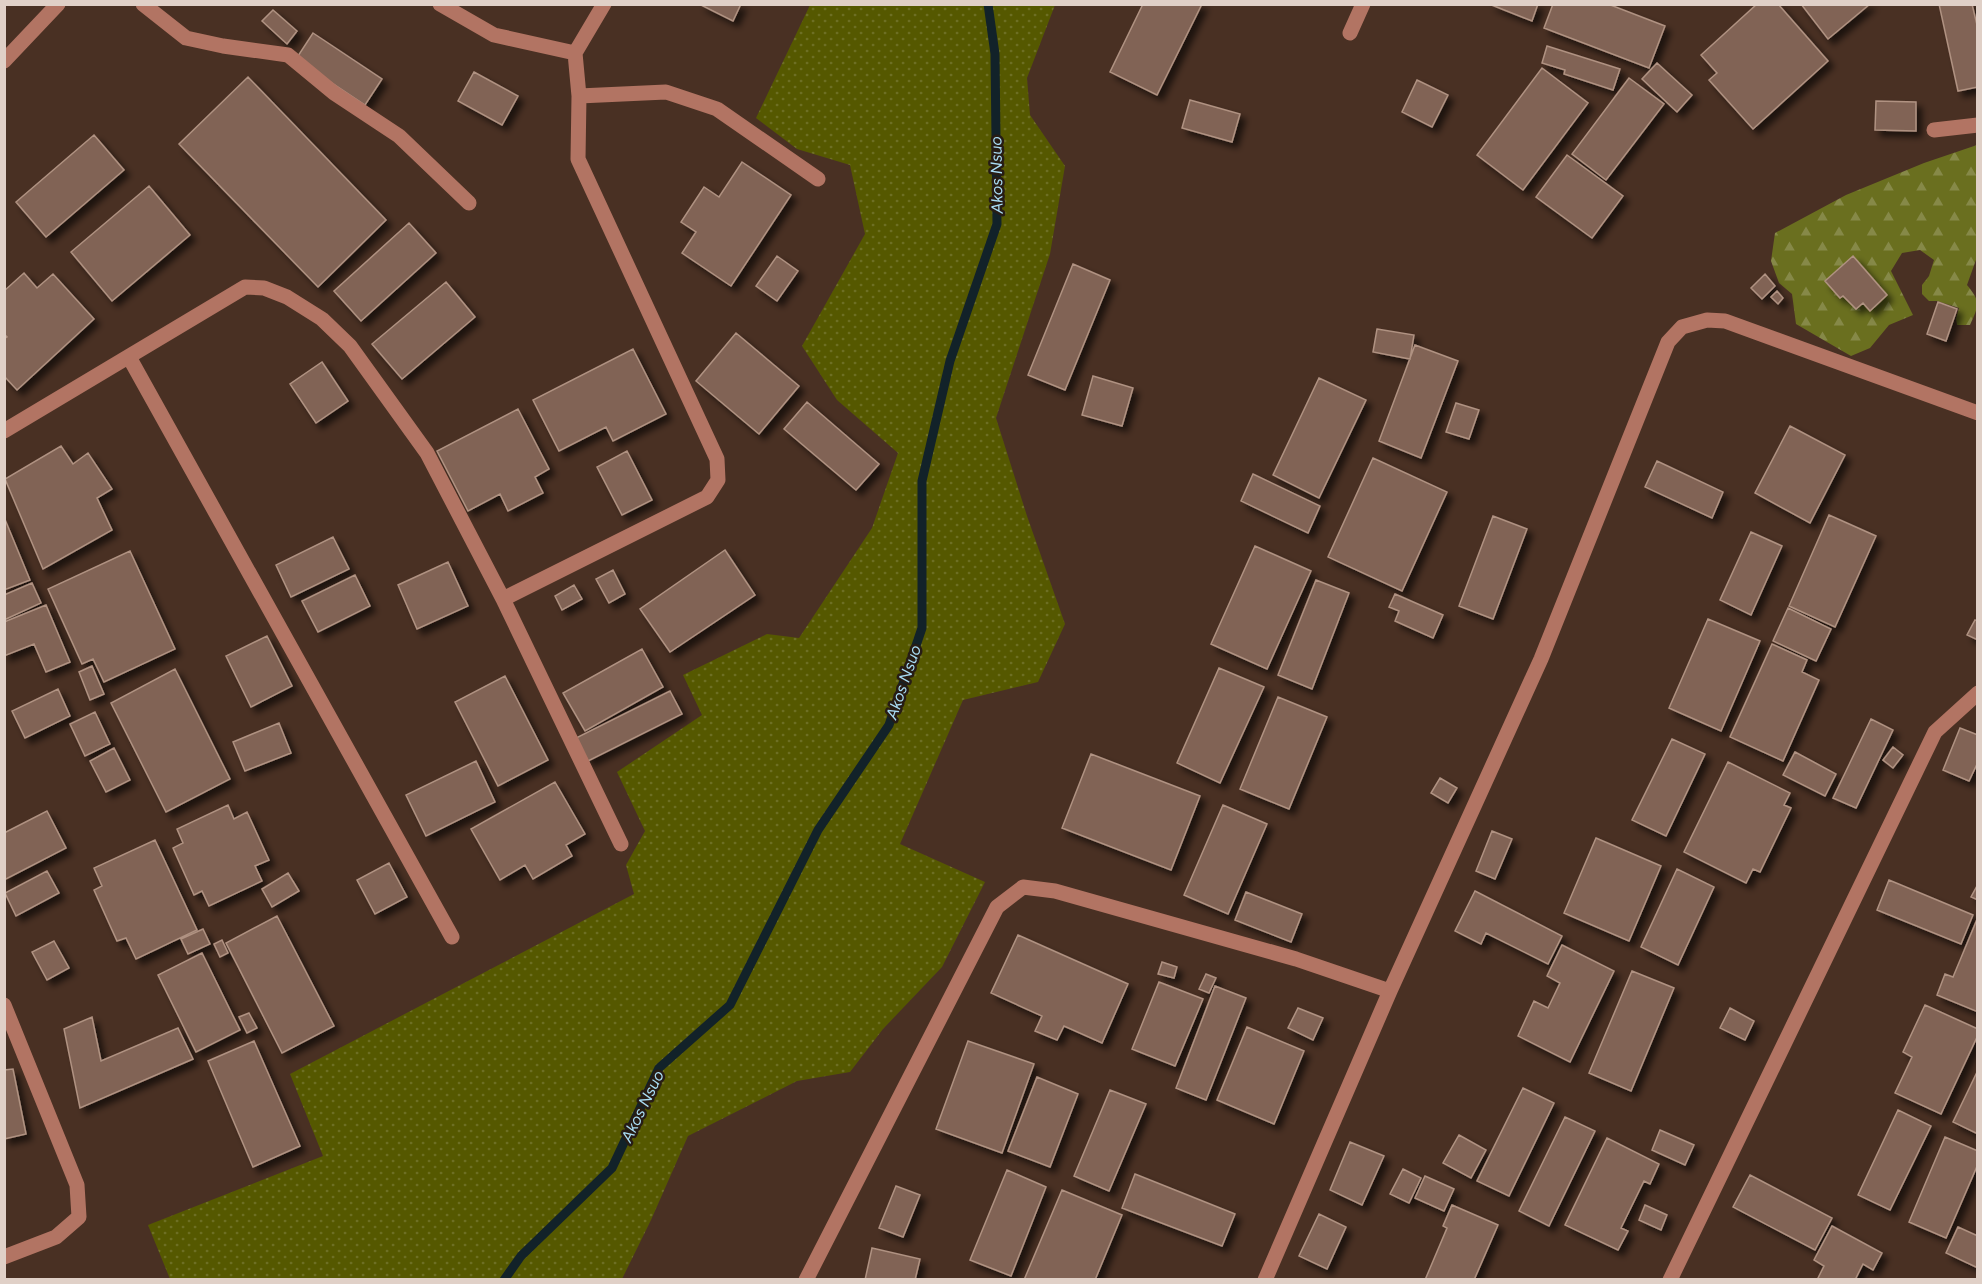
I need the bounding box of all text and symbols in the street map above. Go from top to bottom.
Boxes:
water label: Akos Nsuo [986,136,1007,215]
water label: Akos Nsuo [882,642,925,723]
water label: Akos Nsuo [617,1067,668,1146]

